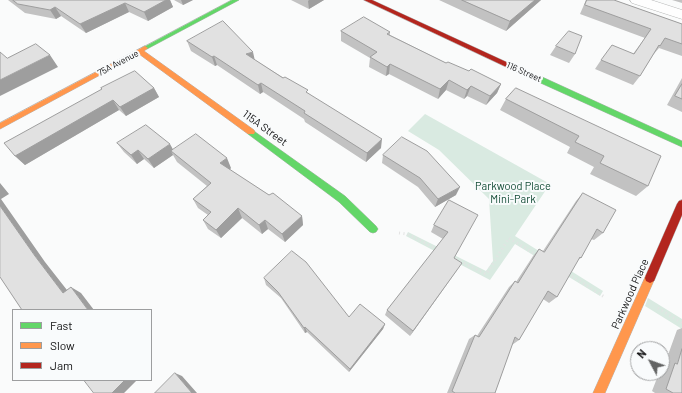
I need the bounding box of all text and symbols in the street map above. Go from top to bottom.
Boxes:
street label: 75A Avenue [96,48,140,78]
street label: 116 Street [505,59,543,85]
street label: 115A Street [240,107,290,149]
park label: Parkwood Place Mini-Park [475,179,551,205]
street label: Parkwood Place [609,257,651,331]
legend [12,309,152,381]
text: Fast [50,318,73,332]
text: Slow [50,338,75,352]
north arrow [630,341,670,381]
text: N [634,346,649,360]
text: Jam [50,358,73,372]

